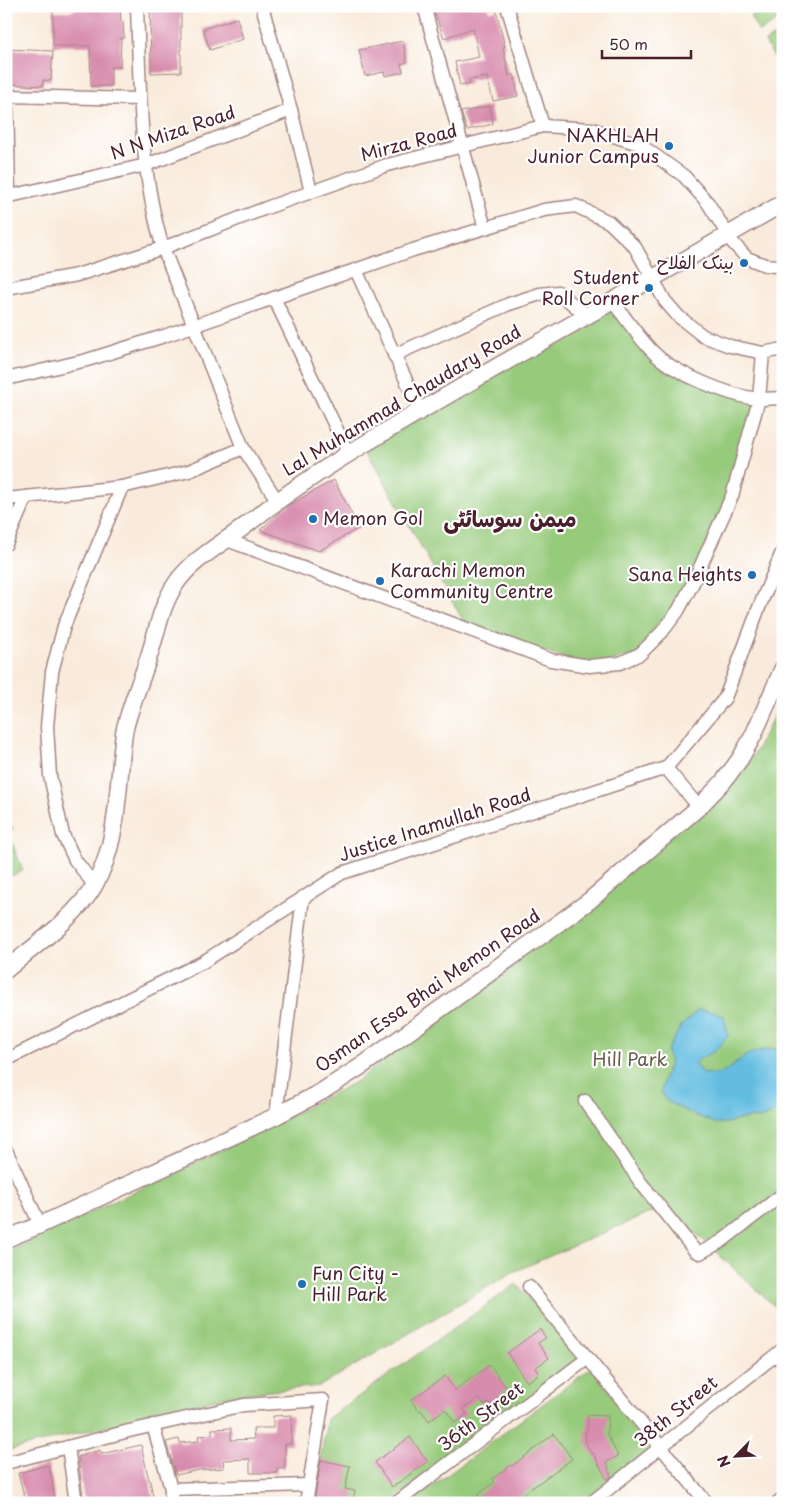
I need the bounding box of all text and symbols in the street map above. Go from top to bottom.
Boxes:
scale bar [602,28,690,60]
text: 50 m [609,32,648,55]
street label: N N Miza Road [106,98,239,166]
street label: Mirza Road [357,116,460,167]
place label: NAKHLAH Junior Campus [527,121,659,169]
marker: NAKHLAH Junior Campus [663,140,675,152]
place label: بینک الفلاح [657,248,734,275]
marker: بینک الفلاح [738,257,750,269]
place label: Student Roll Corner [542,263,640,311]
marker: Student Roll Corner [643,282,655,294]
street label: Lal Muhammad Chaudary Road [277,317,526,482]
district label: میمن سوسائٹی [443,501,577,534]
place label: Memon Gol [323,504,423,531]
marker: Memon Gol [307,513,319,525]
place label: Karachi Memon Community Centre [390,556,553,604]
place label: Sana Heights [628,560,742,587]
marker: Sana Heights [746,569,758,581]
marker: Karachi Memon Community Centre [374,575,386,587]
street label: Justice Inamullah Road [335,780,534,867]
street label: Osman Essa Bhai Memon Road [309,901,545,1078]
park label: Hill Park [593,1045,667,1072]
place label: Fun City - Hill Park [312,1259,399,1307]
marker: Fun City - Hill Park [296,1278,308,1290]
street label: 38th Street [627,1369,723,1453]
street label: 36th Street [432,1375,529,1457]
north arrow [712,1432,762,1482]
text: N [712,1452,736,1471]

